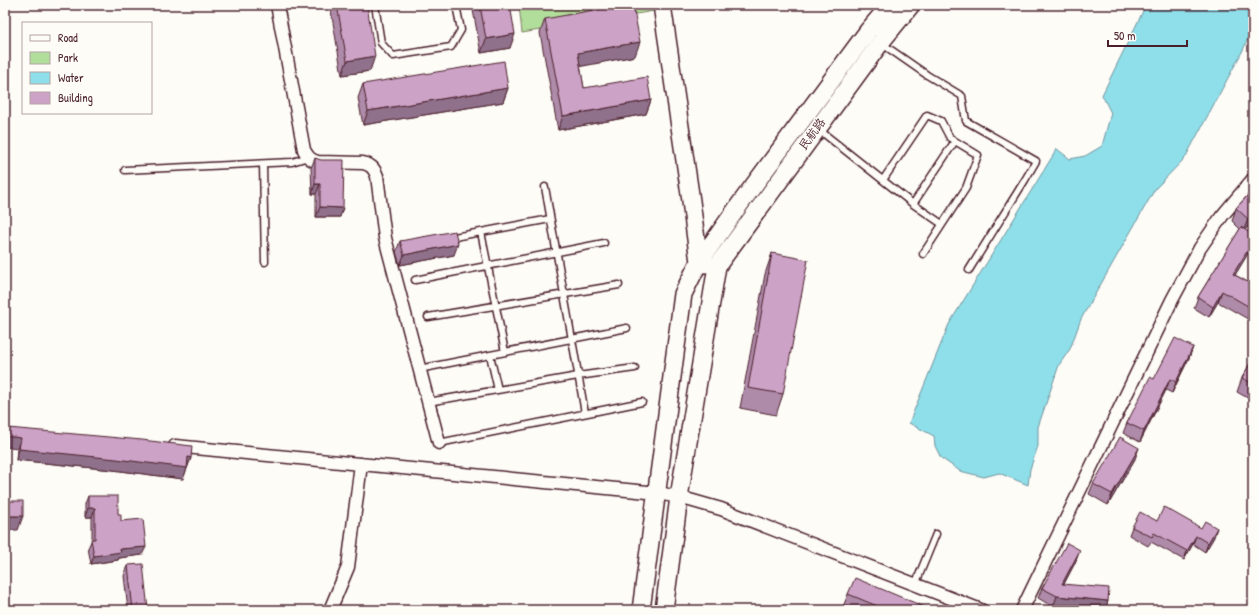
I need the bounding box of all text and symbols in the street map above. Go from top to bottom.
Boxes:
legend [22,22,152,114]
scale bar [1108,22,1187,48]
text: 50 m [1114,27,1135,44]
text: Road [58,29,78,46]
text: Park [58,49,78,66]
text: Water [58,69,84,86]
text: Building [58,89,93,106]
street label: 民航路 [794,114,829,153]

